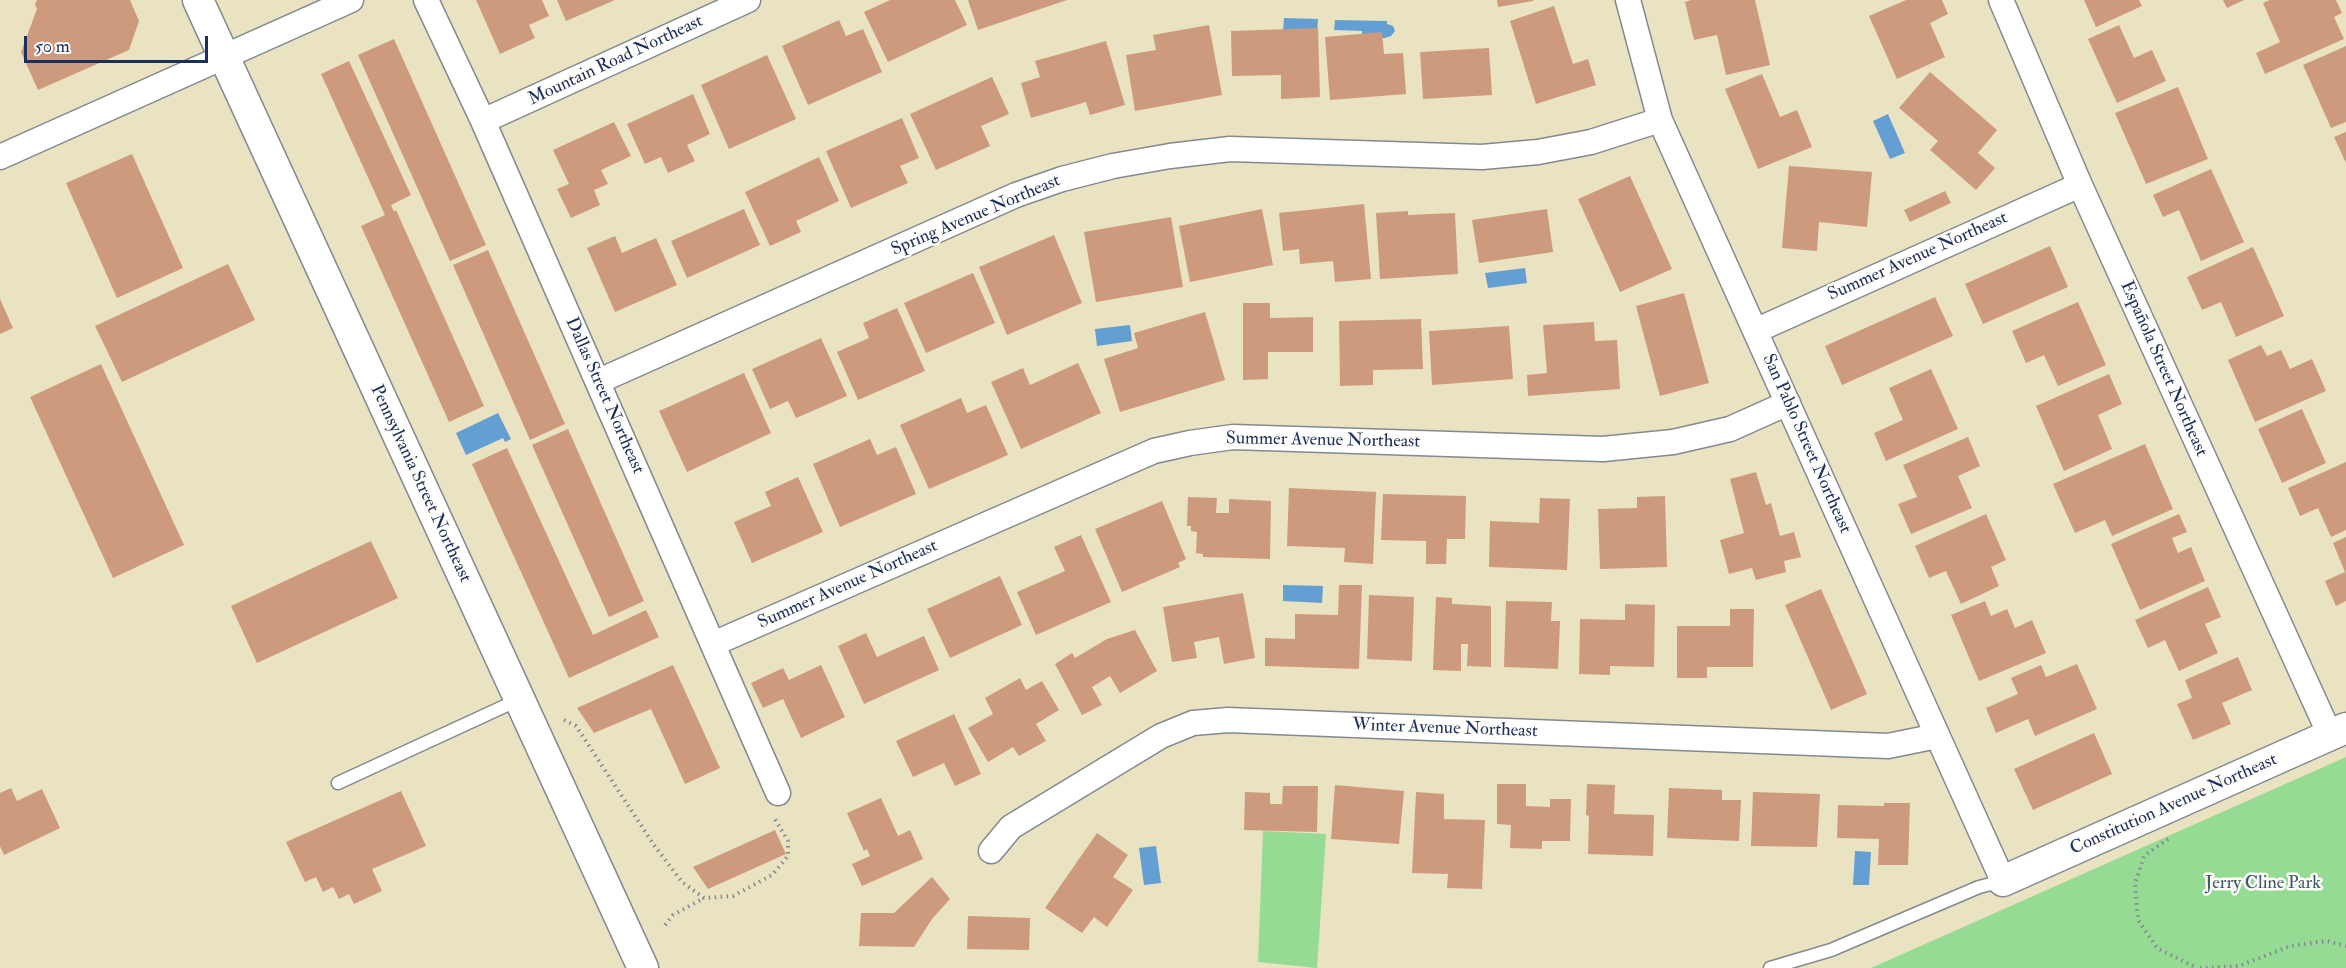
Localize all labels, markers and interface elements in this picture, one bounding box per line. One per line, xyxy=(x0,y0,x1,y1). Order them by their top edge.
street label: Mountain Road Northeast xyxy=(525,11,707,111)
scale bar xyxy=(27,24,212,62)
text: 50 m xyxy=(35,35,70,58)
street label: Spring Avenue Northeast xyxy=(888,171,1064,261)
street label: Summer Avenue Northeast xyxy=(1825,208,2011,306)
street label: Española Street Northeast xyxy=(2115,278,2211,460)
street label: Dallas Street Northeast xyxy=(560,314,648,478)
street label: San Pablo Street Northeast xyxy=(1757,351,1855,537)
street label: Pennsylvania Street Northeast xyxy=(365,382,475,586)
street label: Summer Avenue Northeast xyxy=(1226,429,1420,453)
street label: Summer Avenue Northeast xyxy=(755,536,941,634)
street label: Winter Avenue Northeast xyxy=(1352,715,1538,743)
street label: Constitution Avenue Northeast xyxy=(2067,750,2281,860)
park label: Jerry Cline Park xyxy=(2205,873,2321,895)

